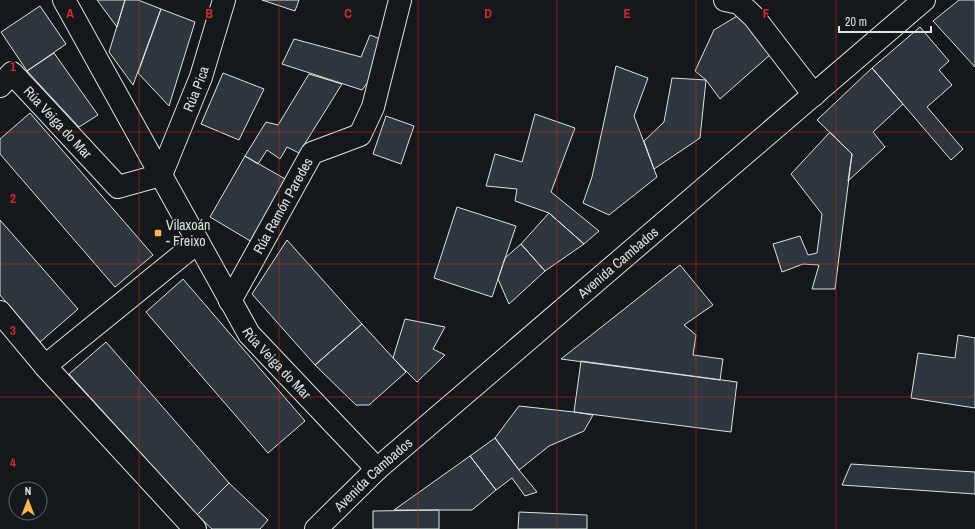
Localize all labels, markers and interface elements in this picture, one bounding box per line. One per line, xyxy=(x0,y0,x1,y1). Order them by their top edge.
text: A xyxy=(66,5,74,22)
text: B xyxy=(205,5,213,22)
text: C xyxy=(344,5,352,22)
text: D xyxy=(484,5,492,22)
text: E xyxy=(623,5,631,22)
text: F xyxy=(763,5,770,22)
scale bar xyxy=(839,8,931,34)
text: 20 m xyxy=(845,14,867,30)
text: 1 xyxy=(10,58,16,75)
street label: Rúa Pica xyxy=(179,63,213,114)
street label: Rúa Veiga do Mar xyxy=(20,82,96,162)
street label: Rúa Ramón Paredes xyxy=(249,154,317,257)
text: 2 xyxy=(10,190,16,207)
place label: Vilaxoán - Freixo xyxy=(166,216,210,250)
street label: Avenida Cambados xyxy=(573,223,662,303)
marker: Vilaxoán - Freixo xyxy=(153,228,163,238)
text: 3 xyxy=(10,322,16,339)
street label: Rúa Veiga do Mar xyxy=(238,324,315,403)
street label: Avenida Cambados xyxy=(329,433,416,516)
text: 4 xyxy=(10,454,16,471)
north arrow xyxy=(8,481,48,521)
text: N xyxy=(25,484,31,498)

